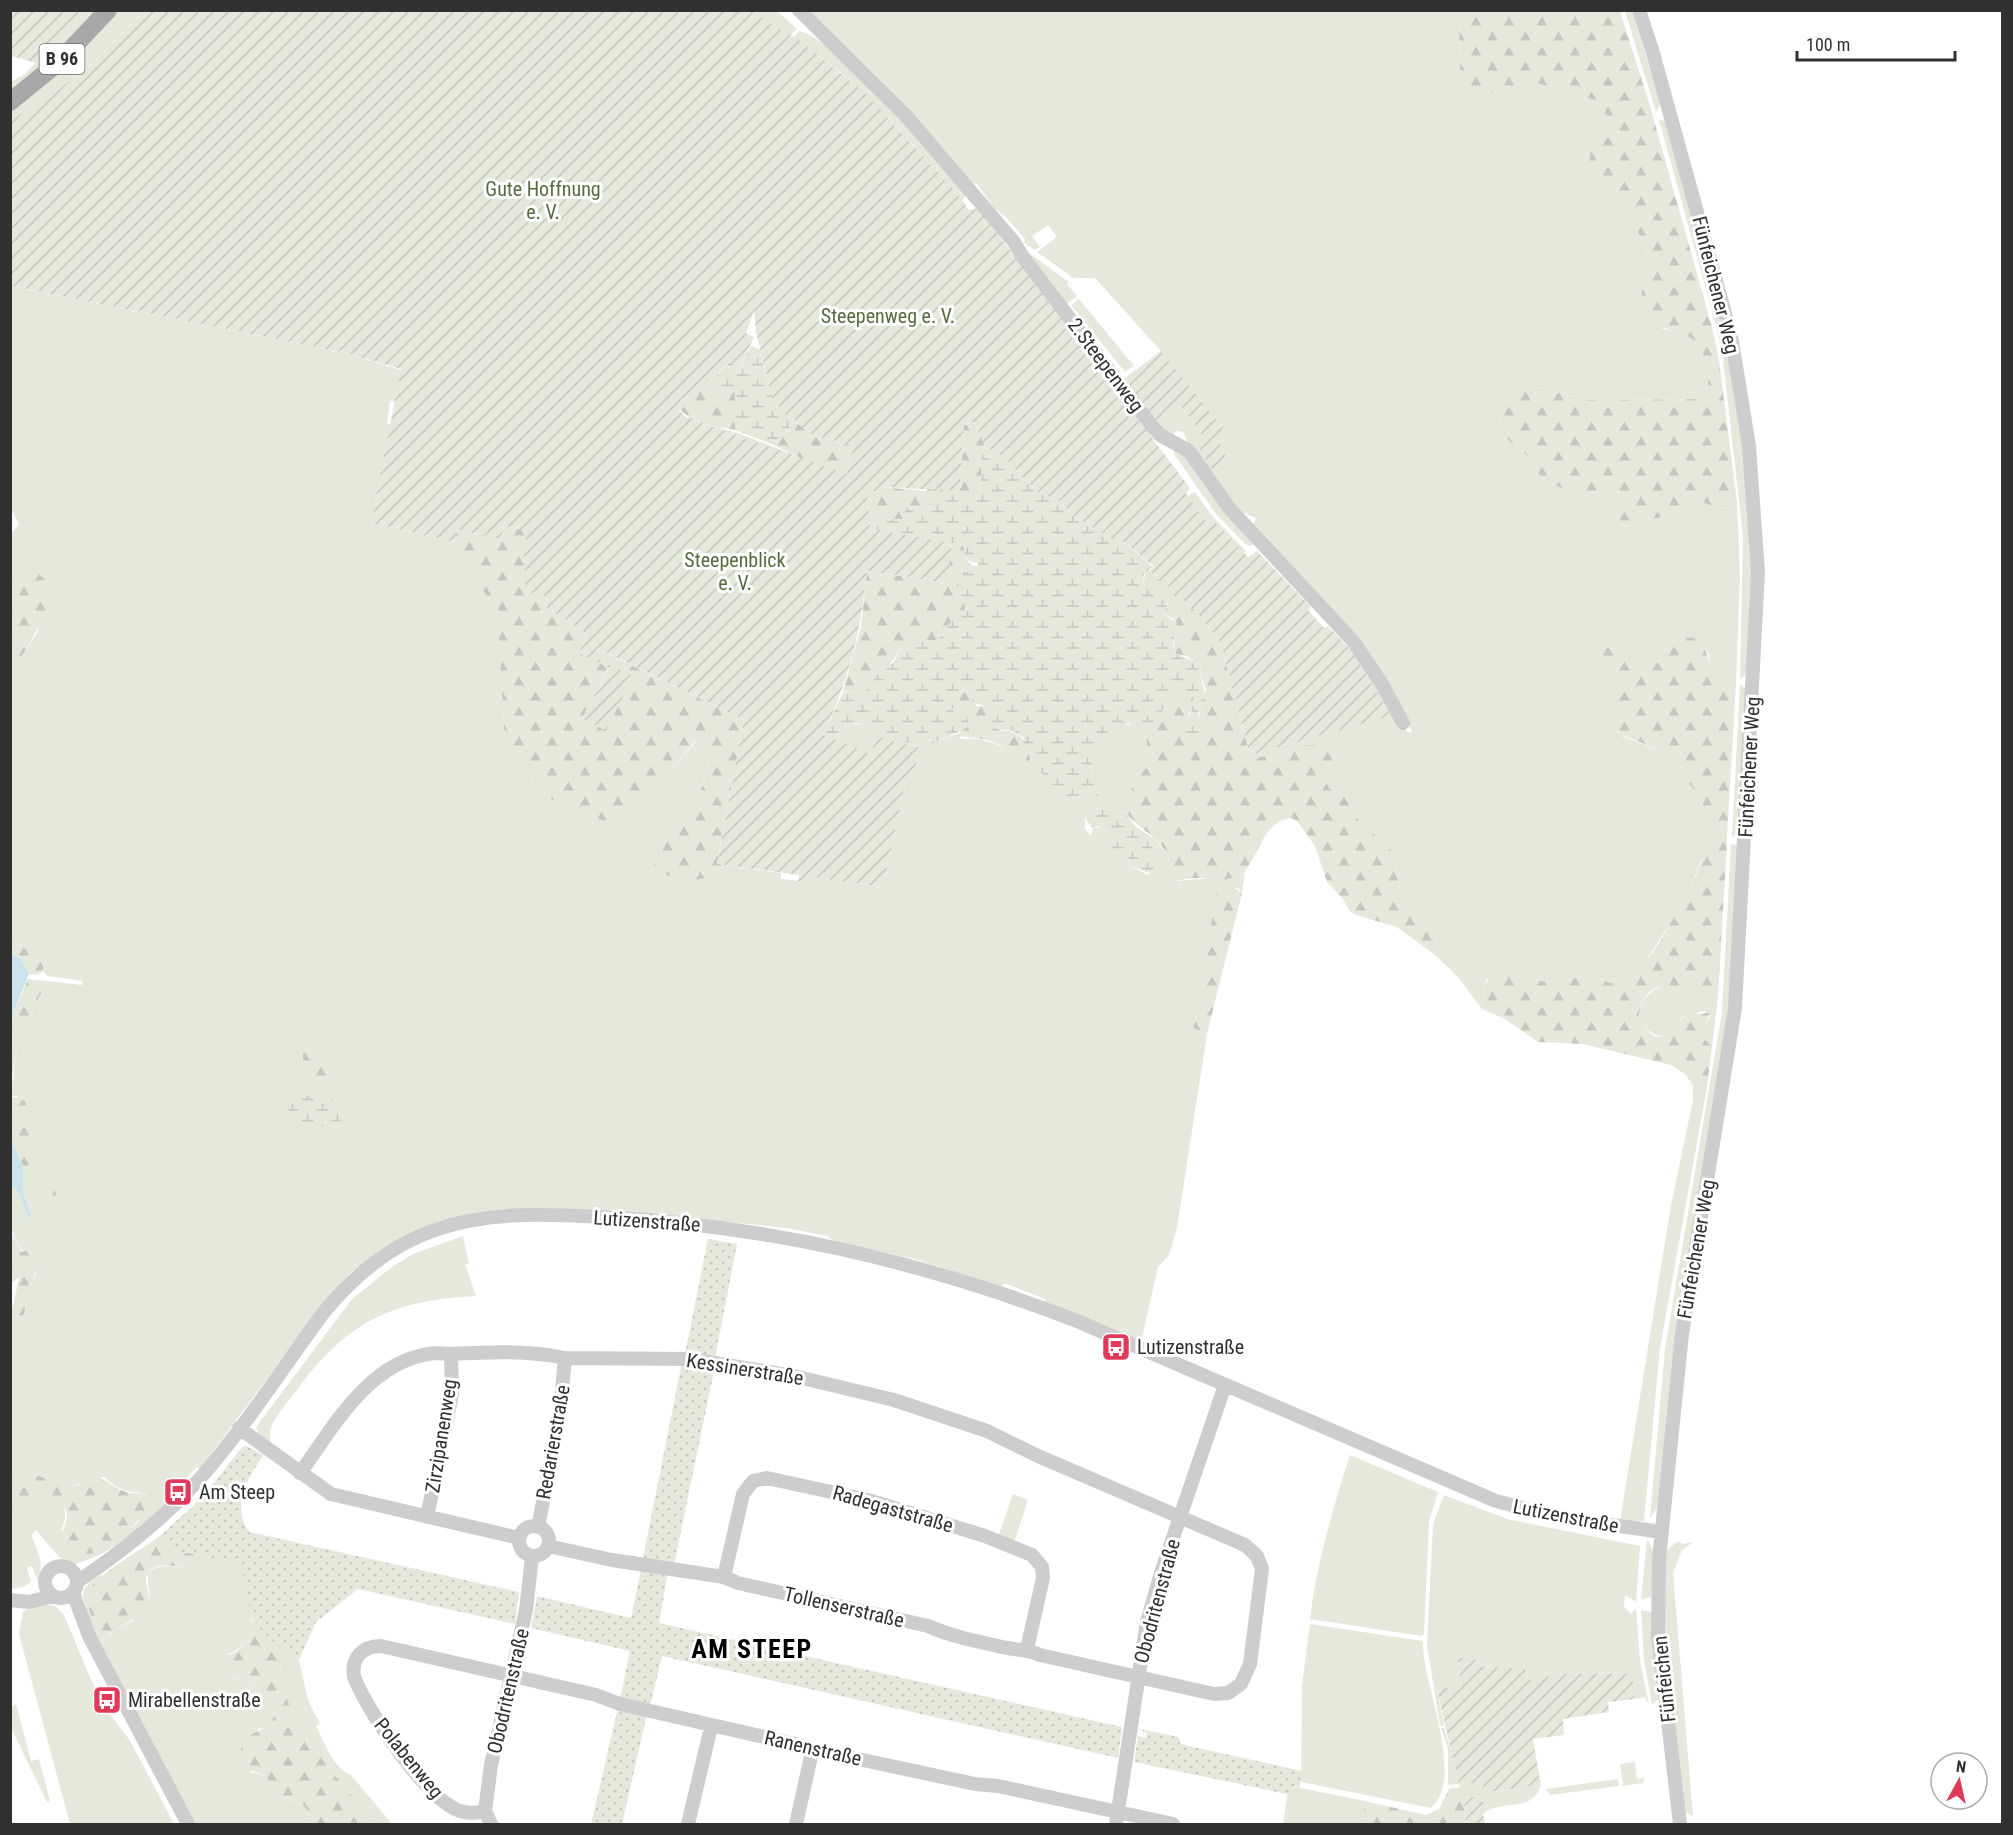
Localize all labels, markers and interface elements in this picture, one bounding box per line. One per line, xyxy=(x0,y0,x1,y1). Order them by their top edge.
scale bar xyxy=(1797,24,1954,62)
text: 100 m xyxy=(1806,34,1850,55)
road number: B 96 xyxy=(40,44,84,74)
park label: Gute Hoffnung e. V. xyxy=(485,177,601,224)
street label: Fünfeichener Weg xyxy=(1687,214,1745,356)
park label: Steepenweg e. V. xyxy=(821,304,955,328)
street label: 2.Steepenweg xyxy=(1063,313,1149,417)
park label: Steepenblick e. V. xyxy=(684,548,786,595)
street label: Fünfeichener Weg xyxy=(1733,696,1765,838)
street label: Fünfeichener Weg xyxy=(1672,1177,1720,1321)
street label: Lutizenstraße xyxy=(593,1205,701,1237)
bus stop icon: Lutizenstraße xyxy=(1100,1331,1132,1363)
place label: Lutizenstraße xyxy=(1137,1335,1244,1359)
street label: Kessinerstraße xyxy=(685,1348,805,1390)
street label: Zirzipanenweg xyxy=(420,1377,462,1495)
street label: Redarierstraße xyxy=(531,1383,575,1501)
bus stop icon: Am Steep xyxy=(162,1476,194,1508)
place label: Am Steep xyxy=(199,1480,275,1504)
street label: Radegaststraße xyxy=(830,1480,956,1538)
street label: Lutizenstraße xyxy=(1511,1494,1621,1538)
street label: Obodritenstraße xyxy=(1129,1536,1185,1666)
street label: Tollenserstraße xyxy=(782,1582,906,1632)
street label: Obodritenstraße xyxy=(482,1626,534,1756)
district label: AM STEEP xyxy=(691,1634,813,1664)
street label: Fünfeichen xyxy=(1648,1635,1680,1723)
bus stop icon: Mirabellenstraße xyxy=(91,1684,123,1716)
place label: Mirabellenstraße xyxy=(128,1688,261,1712)
street label: Polabenweg xyxy=(369,1713,449,1803)
street label: Ranenstraße xyxy=(762,1725,864,1771)
north arrow xyxy=(1929,1751,1989,1811)
text: N xyxy=(1955,1757,1967,1777)

